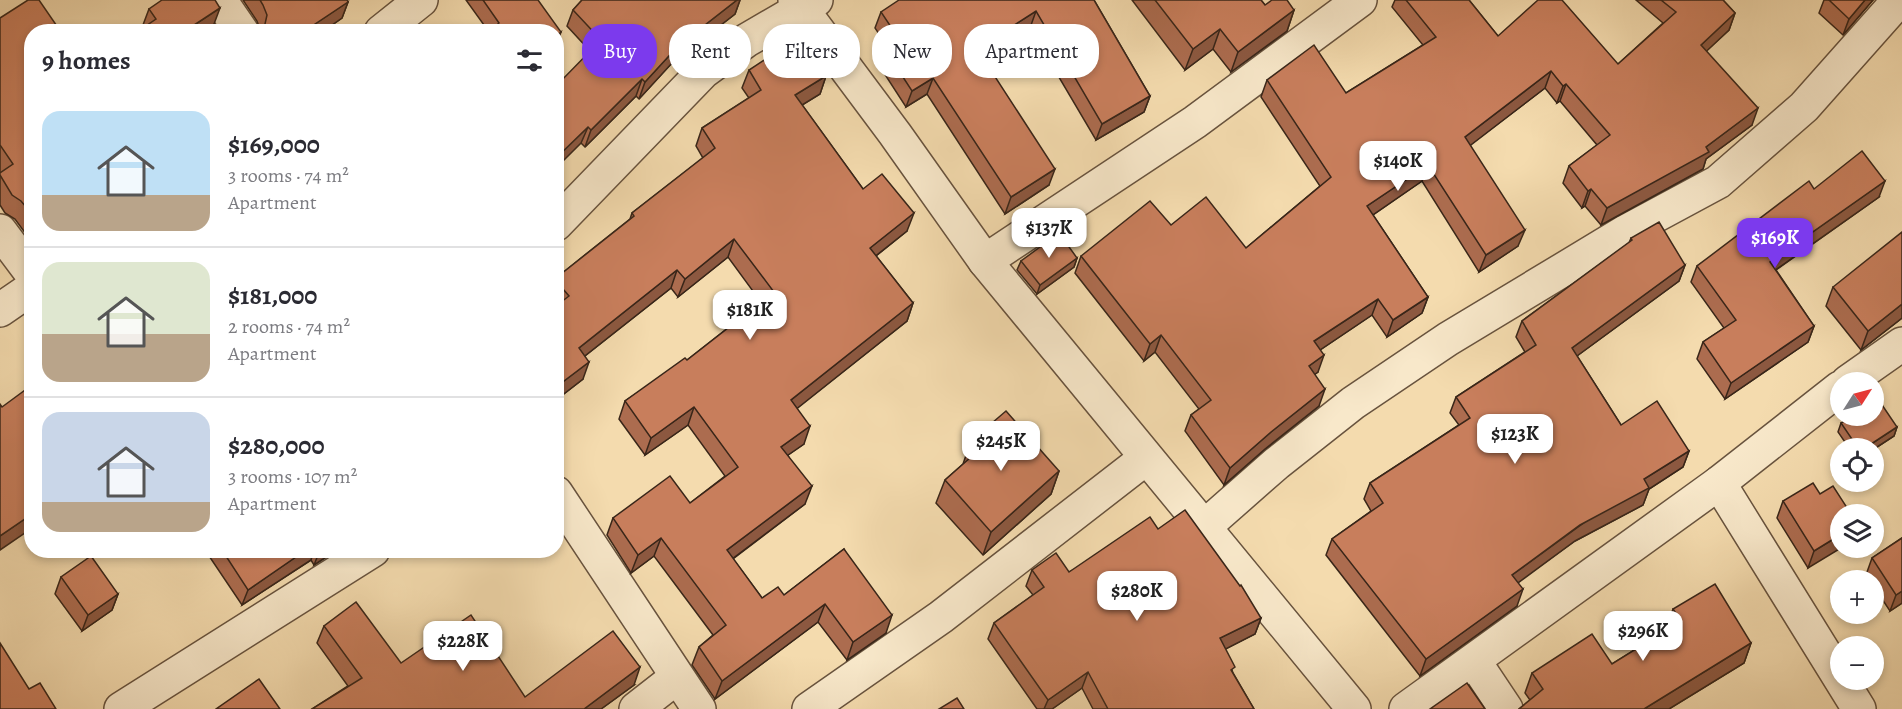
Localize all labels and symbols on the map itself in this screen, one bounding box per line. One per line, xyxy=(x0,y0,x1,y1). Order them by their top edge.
pin: $140K xyxy=(1356,141,1440,192)
pin: $137K xyxy=(1007,208,1091,259)
pin: $169K xyxy=(1733,218,1817,269)
pin: $181K xyxy=(708,290,792,341)
north arrow xyxy=(1830,372,1884,426)
pin: $123K xyxy=(1473,414,1557,465)
pin: $245K xyxy=(959,421,1043,472)
pin: $280K xyxy=(1095,571,1179,622)
pin: $296K xyxy=(1601,611,1685,662)
pin: $228K xyxy=(421,621,505,672)

